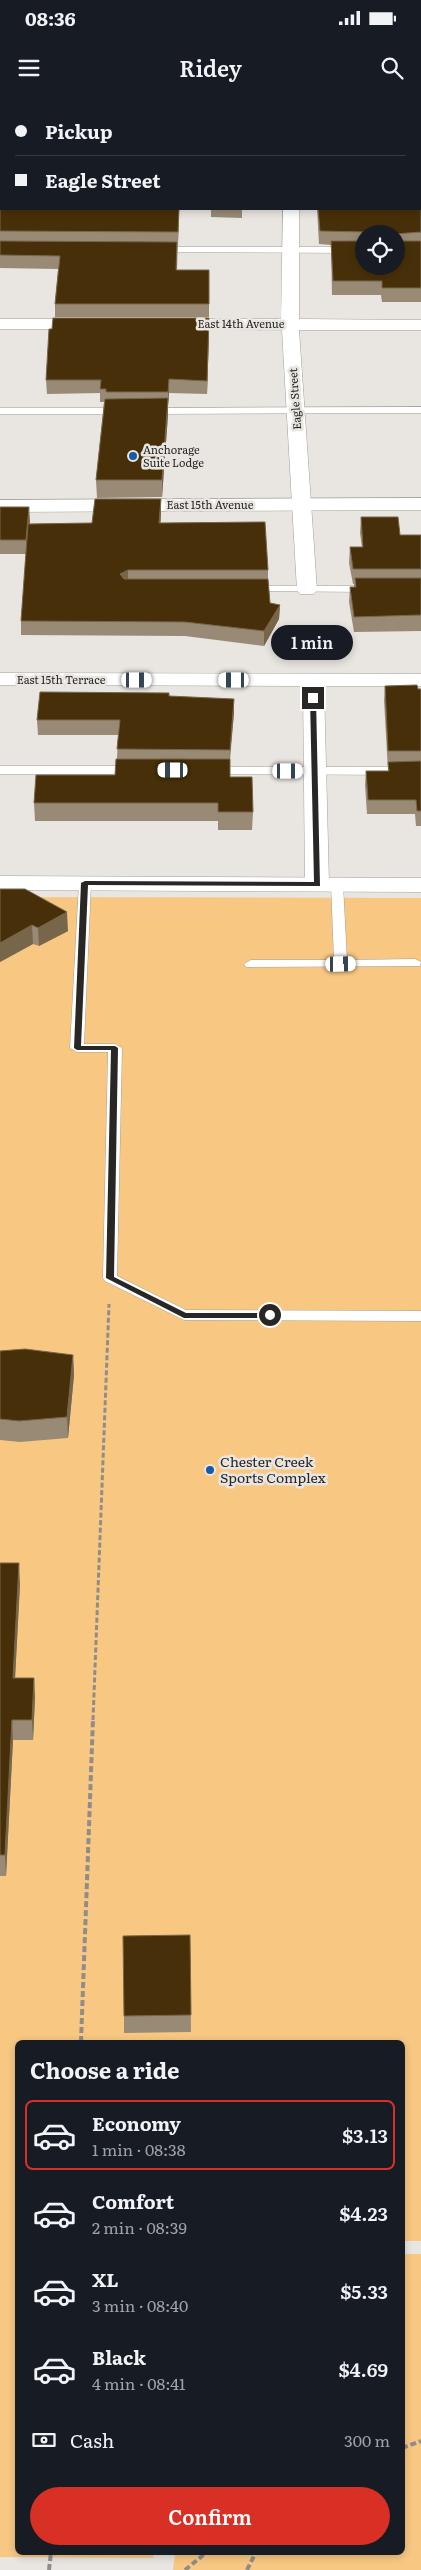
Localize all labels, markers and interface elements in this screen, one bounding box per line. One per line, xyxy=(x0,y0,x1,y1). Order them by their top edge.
text: 08:36 xyxy=(25,4,76,32)
text: Ridey xyxy=(179,51,242,84)
icon: menu xyxy=(15,54,43,82)
icon: search xyxy=(378,54,406,82)
text: Pickup xyxy=(45,117,113,145)
text: Eagle Street xyxy=(45,166,161,194)
map controls xyxy=(355,225,405,275)
button: locate xyxy=(355,225,405,275)
street label: East 14th Avenue xyxy=(198,315,285,331)
street label: Eagle Street xyxy=(284,367,304,431)
place label: Anchorage Suite Lodge xyxy=(143,441,204,470)
marker: Anchorage Suite Lodge xyxy=(127,450,139,462)
street label: East 15th Avenue xyxy=(167,496,254,512)
callout: 1 min xyxy=(272,626,354,660)
text: 1 min xyxy=(291,630,333,654)
street label: East 15th Terrace xyxy=(17,671,106,687)
car xyxy=(122,673,152,688)
car xyxy=(219,673,249,688)
route end xyxy=(302,687,324,709)
car xyxy=(158,763,188,778)
car xyxy=(273,764,303,779)
car xyxy=(325,956,356,972)
route start xyxy=(259,1304,281,1326)
place label: Chester Creek Sports Complex xyxy=(220,1451,326,1487)
marker: Chester Creek Sports Complex xyxy=(204,1464,216,1476)
text: Choose a ride xyxy=(30,2053,179,2086)
text: Economy xyxy=(92,2109,181,2137)
icon: car xyxy=(32,2113,77,2158)
text: $3.13 xyxy=(342,2121,388,2149)
text: 1 min · 08:38 xyxy=(92,2137,186,2161)
text: Comfort xyxy=(92,2187,174,2215)
icon: car xyxy=(32,2191,77,2236)
text: $4.23 xyxy=(339,2199,388,2227)
text: 2 min · 08:39 xyxy=(92,2215,187,2239)
text: XL xyxy=(92,2265,119,2293)
icon: car xyxy=(32,2269,77,2314)
text: $5.33 xyxy=(340,2277,388,2305)
text: 3 min · 08:40 xyxy=(92,2293,188,2317)
text: Black xyxy=(92,2343,146,2371)
icon: car xyxy=(32,2347,77,2392)
text: $4.69 xyxy=(338,2355,388,2383)
text: 4 min · 08:41 xyxy=(92,2371,186,2395)
icon: cash xyxy=(30,2426,58,2454)
text: Cash xyxy=(70,2426,114,2454)
text: 300 m xyxy=(344,2428,390,2452)
button: Confirm xyxy=(30,2487,390,2545)

